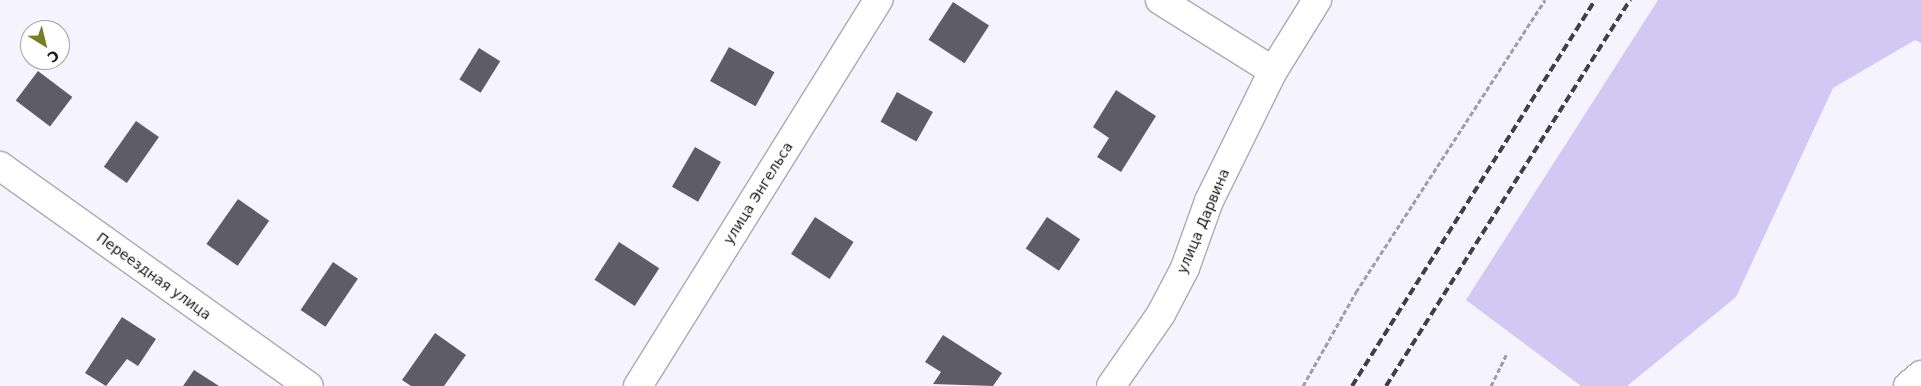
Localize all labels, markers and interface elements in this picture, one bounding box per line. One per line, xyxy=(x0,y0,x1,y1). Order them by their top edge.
north arrow xyxy=(20,20,70,70)
text: С xyxy=(44,47,62,66)
street label: улица Энгельса xyxy=(720,139,796,247)
street label: улица Дарвина xyxy=(1173,166,1233,276)
street label: Переездная улица xyxy=(93,229,215,323)

